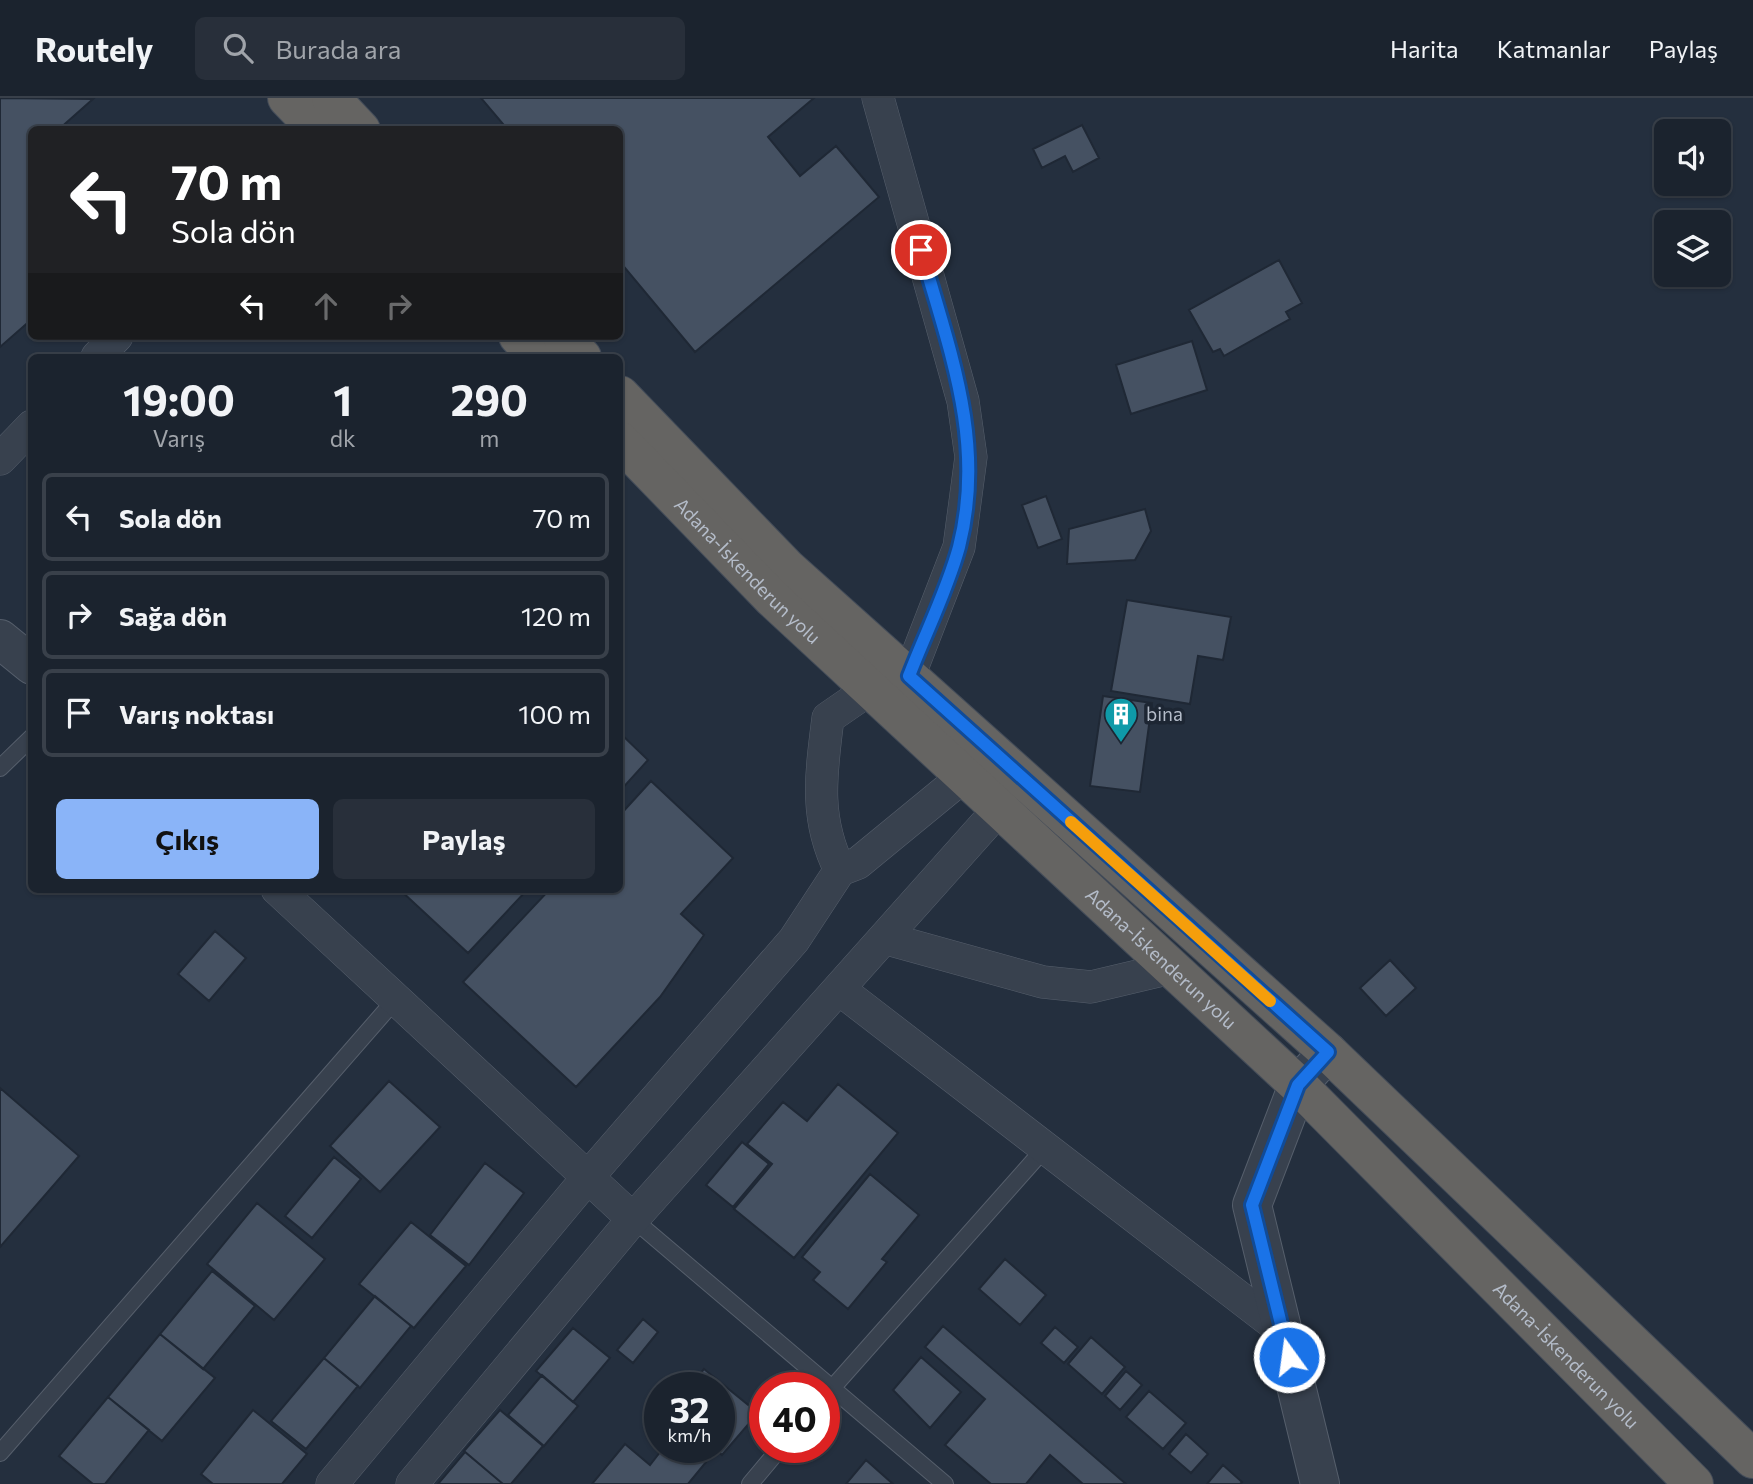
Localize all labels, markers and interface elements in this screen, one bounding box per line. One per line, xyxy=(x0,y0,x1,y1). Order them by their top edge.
search box xyxy=(195,17,685,80)
text: Routely xyxy=(35,28,153,69)
icon: search xyxy=(219,29,257,67)
text: Burada ara xyxy=(275,33,401,64)
text: Harita xyxy=(1390,34,1459,63)
text: Katmanlar xyxy=(1497,34,1611,63)
text: Paylaş xyxy=(1649,34,1718,63)
map controls xyxy=(1654,119,1731,287)
button: sound xyxy=(1654,119,1731,196)
text: 70 m xyxy=(171,150,282,210)
icon: left xyxy=(56,154,147,245)
text: Sola dön xyxy=(171,210,296,250)
button: layers xyxy=(1654,210,1731,287)
pin xyxy=(891,220,951,280)
icon: arrive xyxy=(902,231,940,269)
icon: left xyxy=(234,287,272,325)
icon: ahead xyxy=(307,287,345,325)
icon: right xyxy=(380,287,418,325)
text: 19:00 xyxy=(123,373,235,425)
text: 1 xyxy=(333,373,352,425)
text: 290 xyxy=(451,373,528,425)
text: Varış xyxy=(153,424,205,452)
text: dk xyxy=(330,424,356,452)
text: m xyxy=(479,424,499,452)
street label: Adana-İskenderun yolu xyxy=(670,493,826,648)
icon: left xyxy=(60,498,98,536)
text: Sola dön xyxy=(119,502,222,533)
text: 70 m xyxy=(533,502,591,533)
icon: right xyxy=(60,596,98,634)
text: Sağa dön xyxy=(119,600,227,631)
text: 120 m xyxy=(521,600,591,631)
icon: arrive xyxy=(60,694,98,732)
building icon: bina xyxy=(1102,695,1140,744)
text: Varış noktası xyxy=(119,698,274,729)
text: 100 m xyxy=(518,698,591,729)
place label: bina xyxy=(1146,702,1183,725)
button: Çıkış xyxy=(56,799,319,879)
button: Paylaş xyxy=(333,799,595,879)
street label: Adana-İskenderun yolu xyxy=(1081,883,1242,1033)
street label: Adana-İskenderun yolu xyxy=(1489,1277,1644,1433)
position arrow xyxy=(1252,1320,1326,1394)
speed limit sign: 40 xyxy=(749,1372,840,1463)
text: 32 xyxy=(669,1387,710,1430)
text: km/h xyxy=(668,1424,711,1446)

